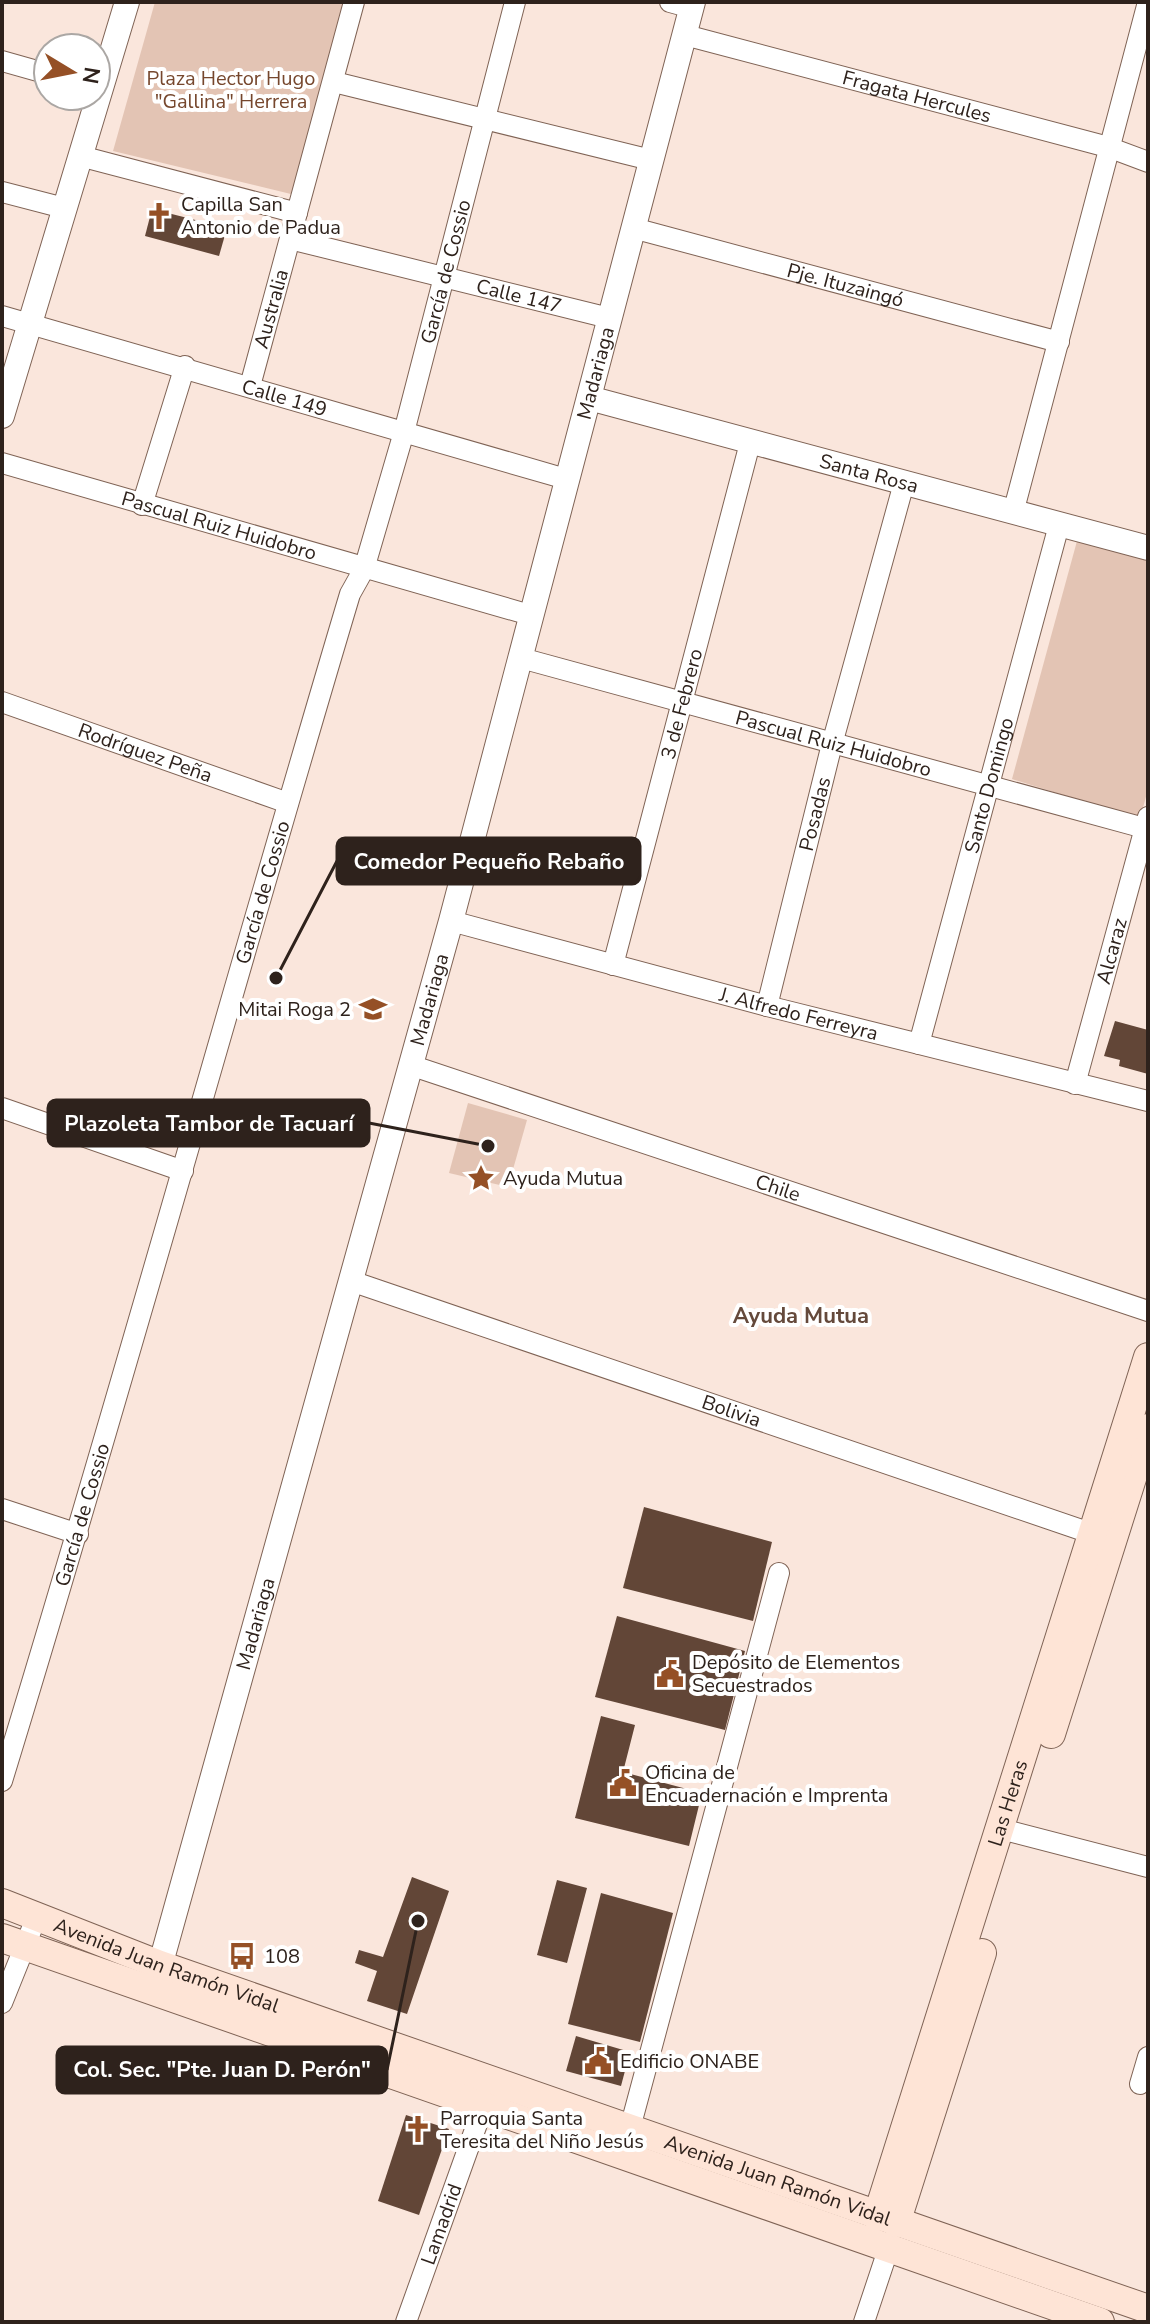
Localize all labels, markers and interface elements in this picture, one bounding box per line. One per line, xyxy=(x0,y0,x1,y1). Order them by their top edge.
north arrow xyxy=(32,32,112,112)
street label: Fragata Hercules xyxy=(840,64,994,129)
text: N xyxy=(75,65,107,86)
park label: Plaza Hector Hugo "Gallina" Herrera xyxy=(147,65,315,115)
place label: Capilla San Antonio de Padua xyxy=(181,191,341,241)
street label: García de Cossio xyxy=(414,196,477,347)
church icon: Capilla San Antonio de Padua xyxy=(144,201,174,231)
street label: Pje. Ituzaingó xyxy=(784,256,907,313)
street label: Australia xyxy=(247,266,295,352)
street label: Calle 147 xyxy=(473,272,565,319)
street label: Madariaga xyxy=(570,324,620,422)
street label: Calle 149 xyxy=(239,373,330,423)
street label: Santa Rosa xyxy=(817,447,922,499)
street label: Pascual Ruiz Huidobro xyxy=(118,485,320,566)
street label: 3 de Febrero xyxy=(654,646,709,762)
street label: Pascual Ruiz Huidobro xyxy=(733,704,935,783)
street label: Santo Domingo xyxy=(958,714,1020,856)
street label: Rodríguez Peña xyxy=(75,716,216,789)
street label: Posadas xyxy=(792,774,837,854)
street label: García de Cossio xyxy=(229,817,296,967)
callout: Comedor Pequeño Rebaño xyxy=(337,838,640,884)
text: Comedor Pequeño Rebaño xyxy=(353,847,625,877)
street label: Alcaraz xyxy=(1090,915,1133,987)
street label: Madariaga xyxy=(403,950,455,1049)
street label: J. Alfredo Ferreyra xyxy=(716,980,881,1047)
school or university icon: Mitai Roga 2 xyxy=(358,994,388,1024)
place label: Mitai Roga 2 xyxy=(238,996,351,1023)
callout: Plazoleta Tambor de Tacuarí xyxy=(48,1100,369,1146)
text: Plazoleta Tambor de Tacuarí xyxy=(64,1109,355,1139)
place icon: Ayuda Mutua xyxy=(466,1163,496,1193)
place label: Ayuda Mutua xyxy=(503,1165,623,1192)
street label: Chile xyxy=(752,1168,804,1208)
district label: Ayuda Mutua xyxy=(733,1301,869,1331)
street label: Bolivia xyxy=(698,1388,765,1433)
street label: García de Cossio xyxy=(48,1440,116,1590)
street label: Madariaga xyxy=(230,1574,281,1673)
place label: Depósito de Elementos Secuestrados xyxy=(692,1649,900,1699)
public building icon: Depósito de Elementos Secuestrados xyxy=(655,1659,685,1689)
street label: Las Heras xyxy=(981,1756,1034,1850)
place label: Oficina de Encuadernación e Imprenta xyxy=(645,1759,888,1809)
public building icon: Oficina de Encuadernación e Imprenta xyxy=(608,1768,638,1798)
street label: Avenida Juan Ramón Vidal xyxy=(50,1911,283,2019)
bus stop icon: 108 xyxy=(227,1941,257,1971)
place label: 108 xyxy=(264,1943,300,1970)
public building icon: Edificio ONABE xyxy=(583,2046,613,2076)
callout: Col. Sec. "Pte. Juan D. Perón" xyxy=(57,2047,387,2093)
place label: Edificio ONABE xyxy=(620,2048,759,2075)
text: Col. Sec. "Pte. Juan D. Perón" xyxy=(73,2055,371,2085)
place label: Parroquia Santa Teresita del Niño Jesús xyxy=(440,2105,644,2155)
church icon: Parroquia Santa Teresita del Niño Jesús xyxy=(403,2114,433,2144)
street label: Avenida Juan Ramón Vidal xyxy=(661,2128,895,2232)
street label: Lamadrid xyxy=(414,2180,468,2268)

